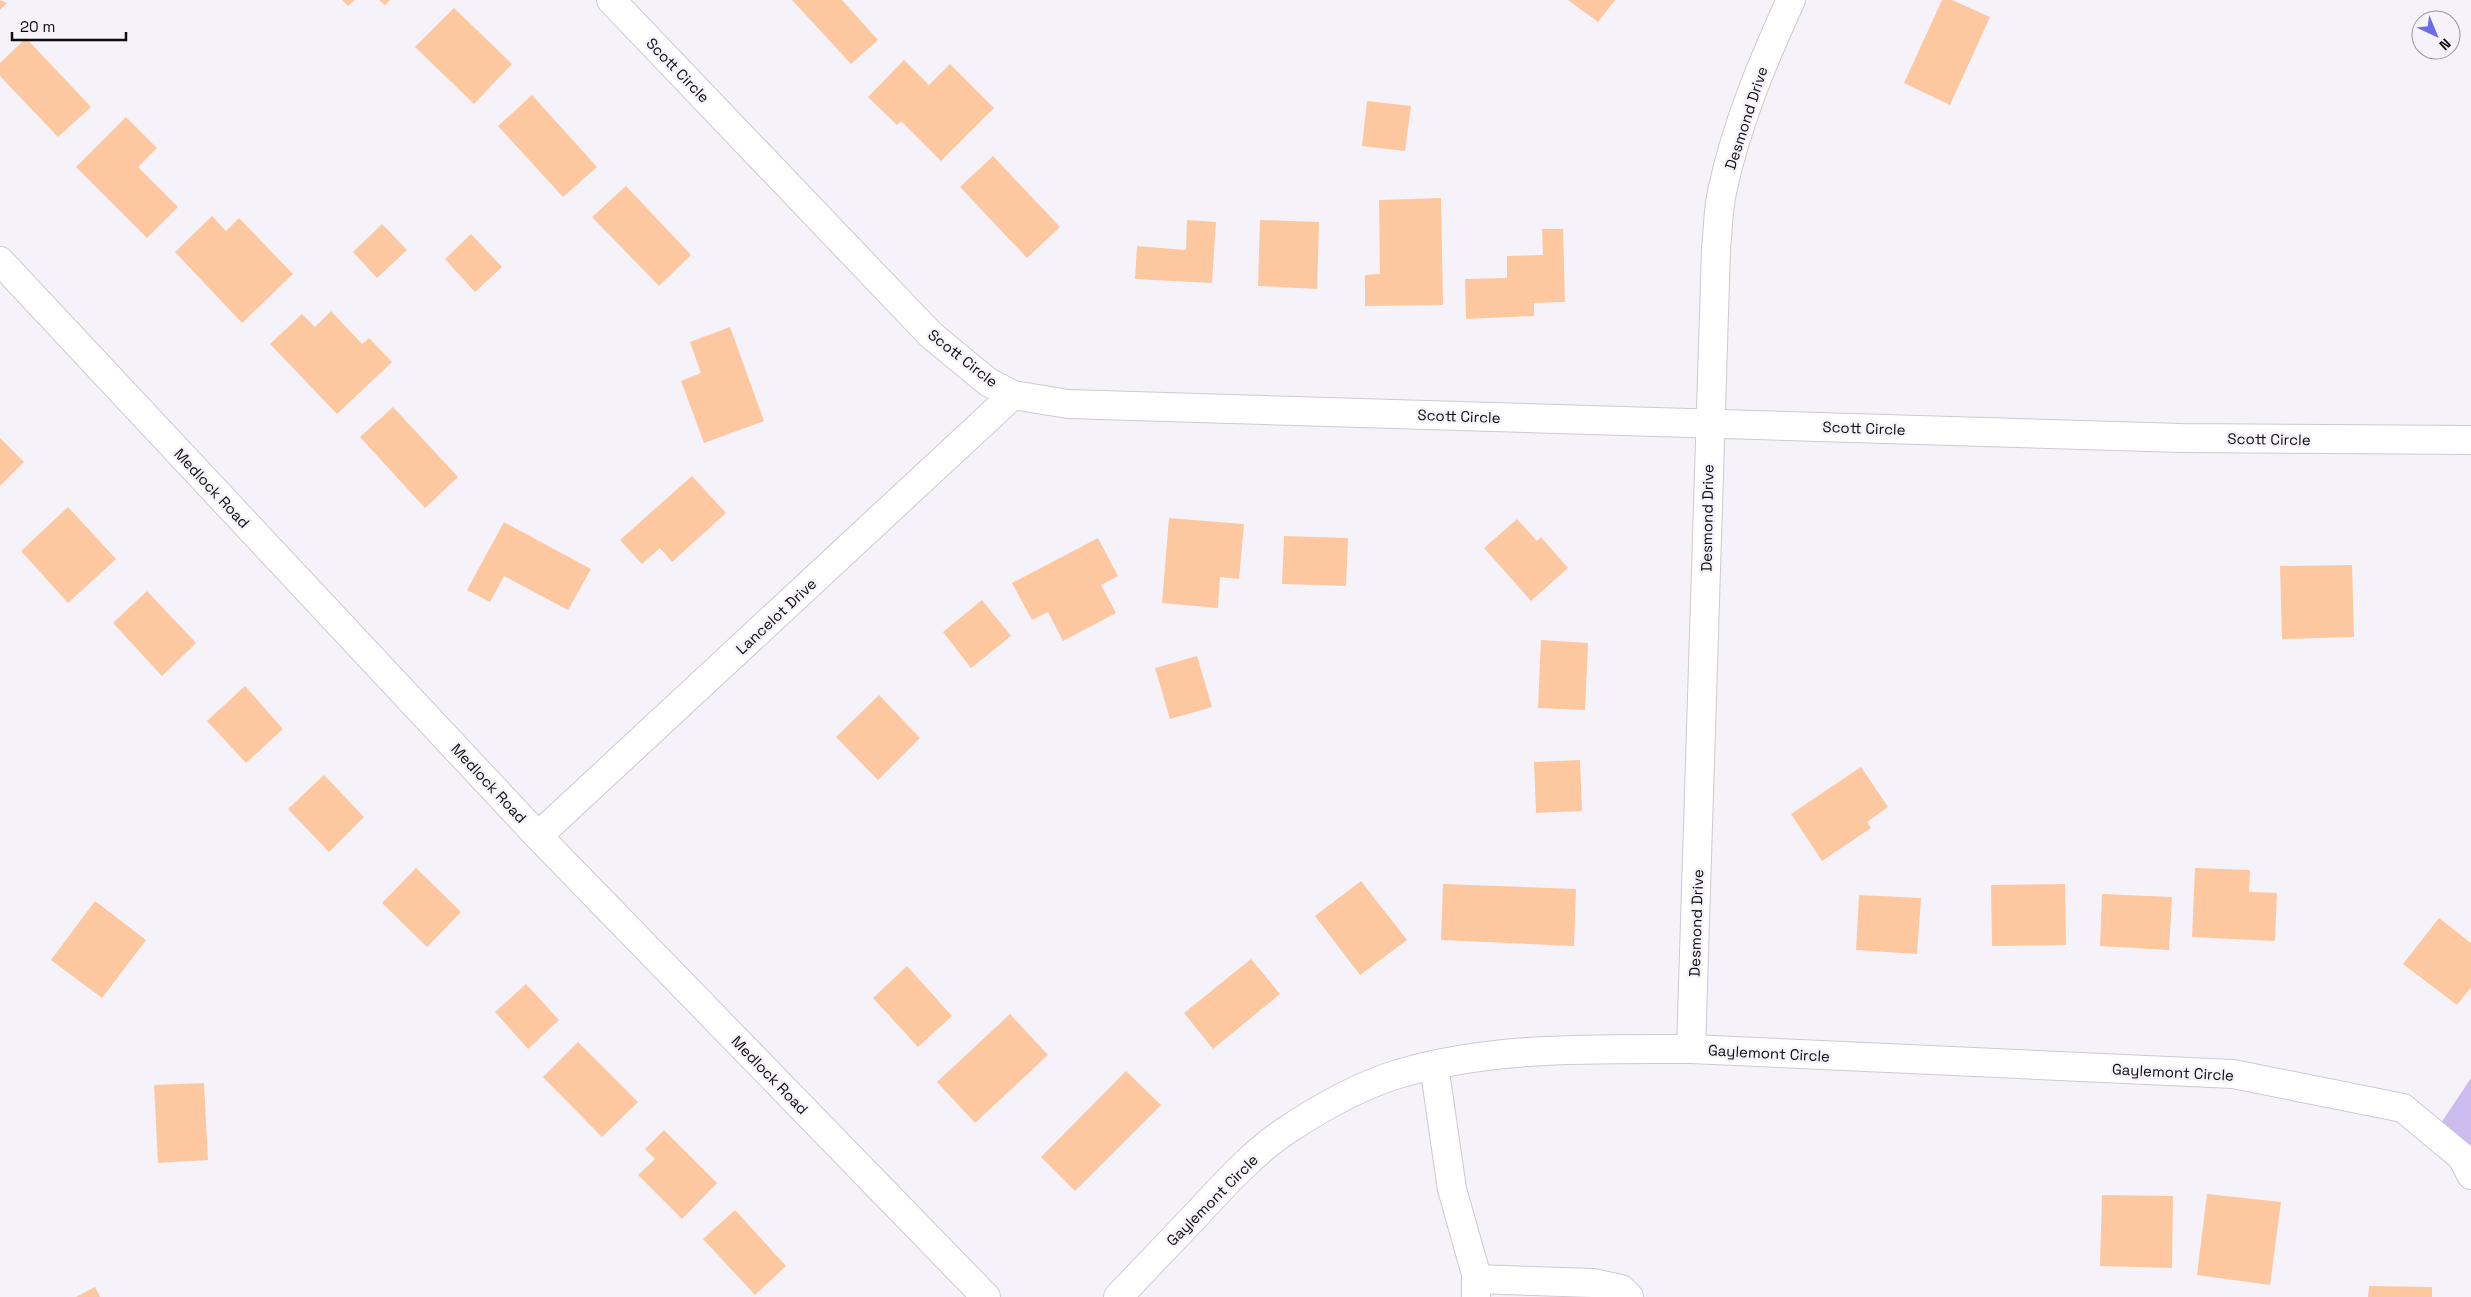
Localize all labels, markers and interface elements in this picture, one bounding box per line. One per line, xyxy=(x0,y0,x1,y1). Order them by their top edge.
scale bar xyxy=(12,10,126,42)
north arrow xyxy=(2411,10,2461,60)
text: 20 m xyxy=(20,17,55,36)
street label: Scott Circle xyxy=(642,33,714,107)
text: N xyxy=(2435,35,2455,54)
street label: Desmond Drive xyxy=(1720,64,1772,172)
street label: Scott Circle xyxy=(924,325,1002,391)
street label: Scott Circle xyxy=(1417,405,1501,427)
street label: Scott Circle xyxy=(1822,417,1906,439)
street label: Scott Circle xyxy=(2227,429,2311,449)
street label: Medlock Road xyxy=(170,444,254,532)
street label: Desmond Drive xyxy=(1697,464,1717,572)
street label: Lancelot Drive xyxy=(732,574,820,658)
street label: Medlock Road xyxy=(447,739,531,827)
street label: Desmond Drive xyxy=(1685,869,1707,977)
street label: Medlock Road xyxy=(728,1032,812,1118)
street label: Gaylemont Circle xyxy=(1707,1040,1831,1066)
street label: Gaylemont Circle xyxy=(2111,1059,2235,1085)
street label: Gaylemont Circle xyxy=(1162,1150,1262,1250)

